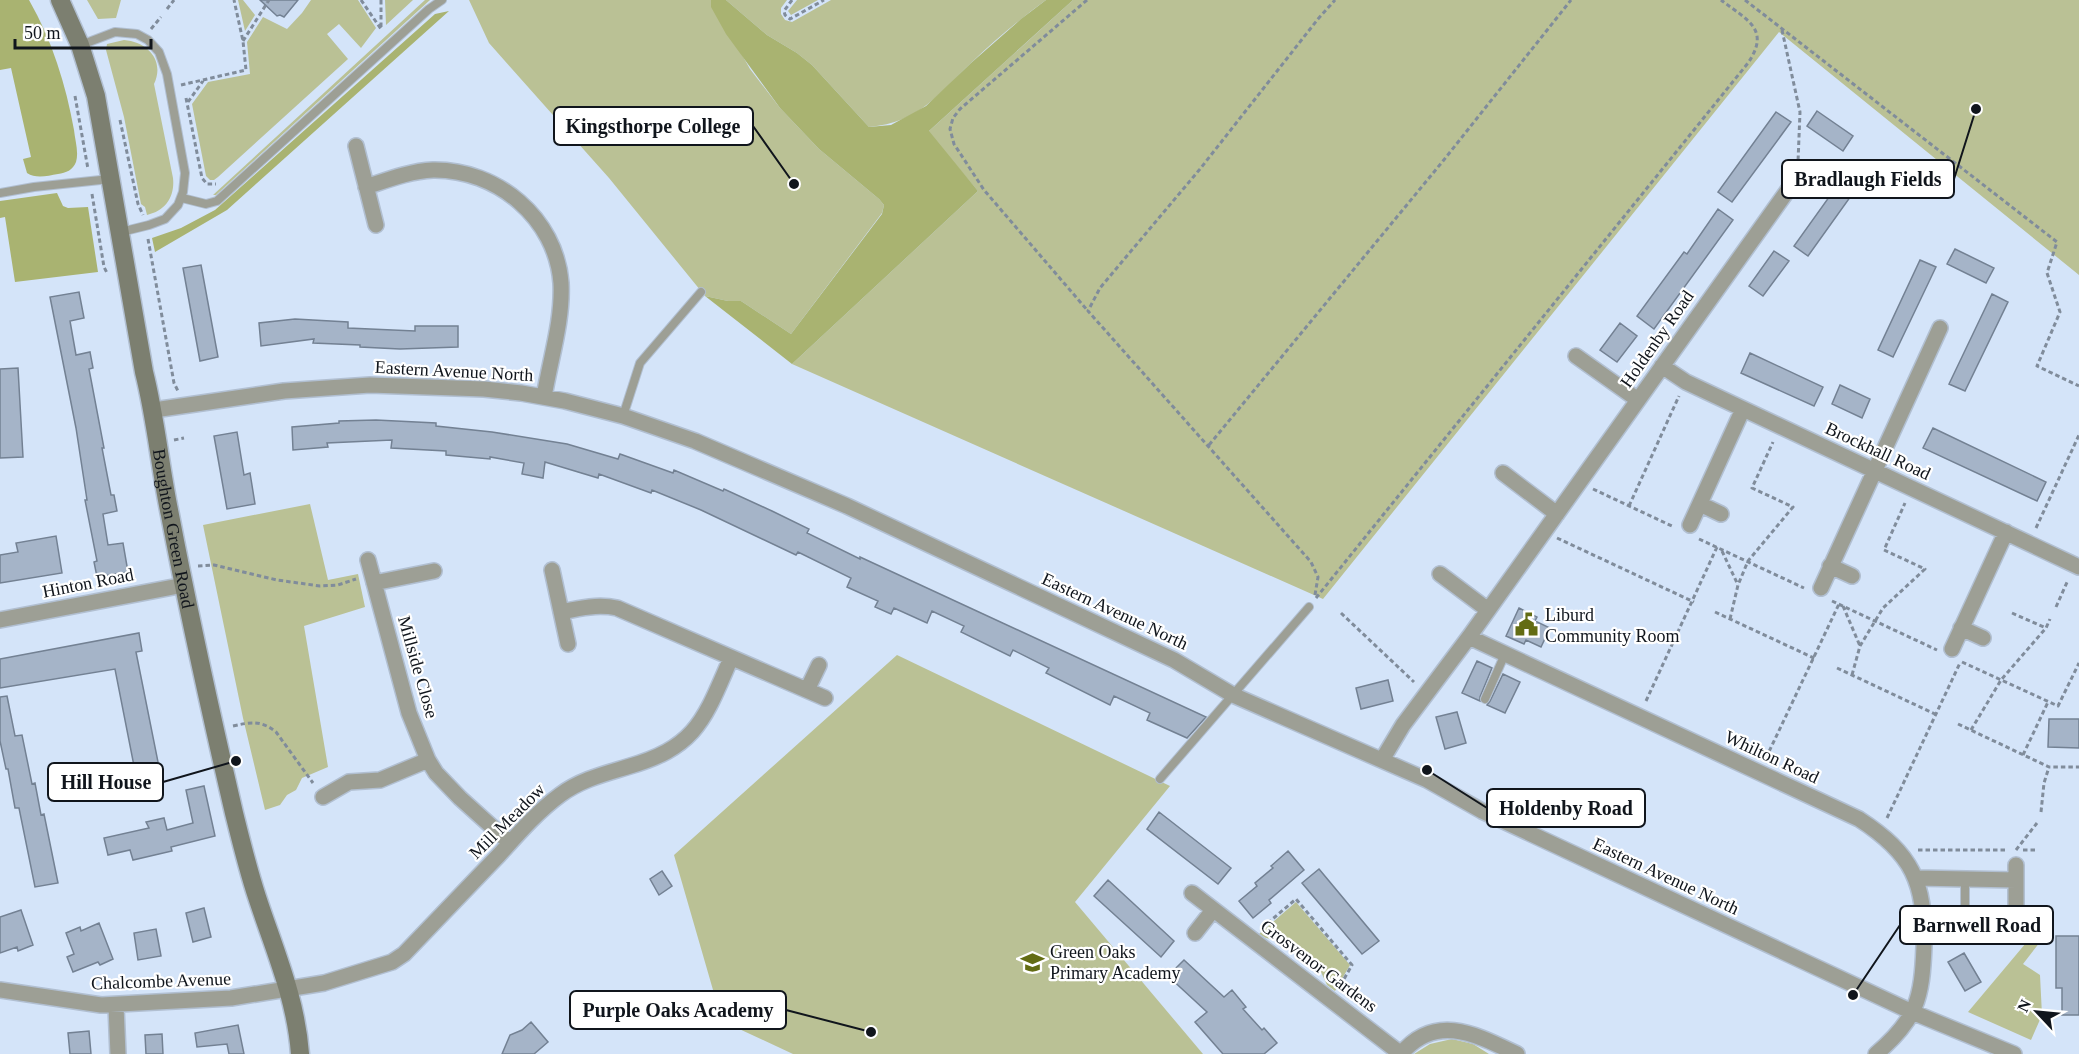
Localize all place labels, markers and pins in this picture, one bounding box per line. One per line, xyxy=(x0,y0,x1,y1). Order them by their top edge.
callout: Kingsthorpe College xyxy=(554,107,753,145)
callout: Bradlaugh Fields xyxy=(1782,160,1954,198)
place label: Liburd Community Room xyxy=(1545,605,1680,646)
public building icon: Liburd Community Room xyxy=(1514,612,1540,638)
callout: Hill House xyxy=(48,763,163,801)
callout: Holdenby Road xyxy=(1487,789,1645,827)
callout: Barnwell Road xyxy=(1900,906,2053,944)
place label: Green Oaks Primary Academy xyxy=(1050,942,1180,983)
school or university icon: Green Oaks Primary Academy xyxy=(1019,949,1045,975)
callout: Purple Oaks Academy xyxy=(570,991,786,1029)

